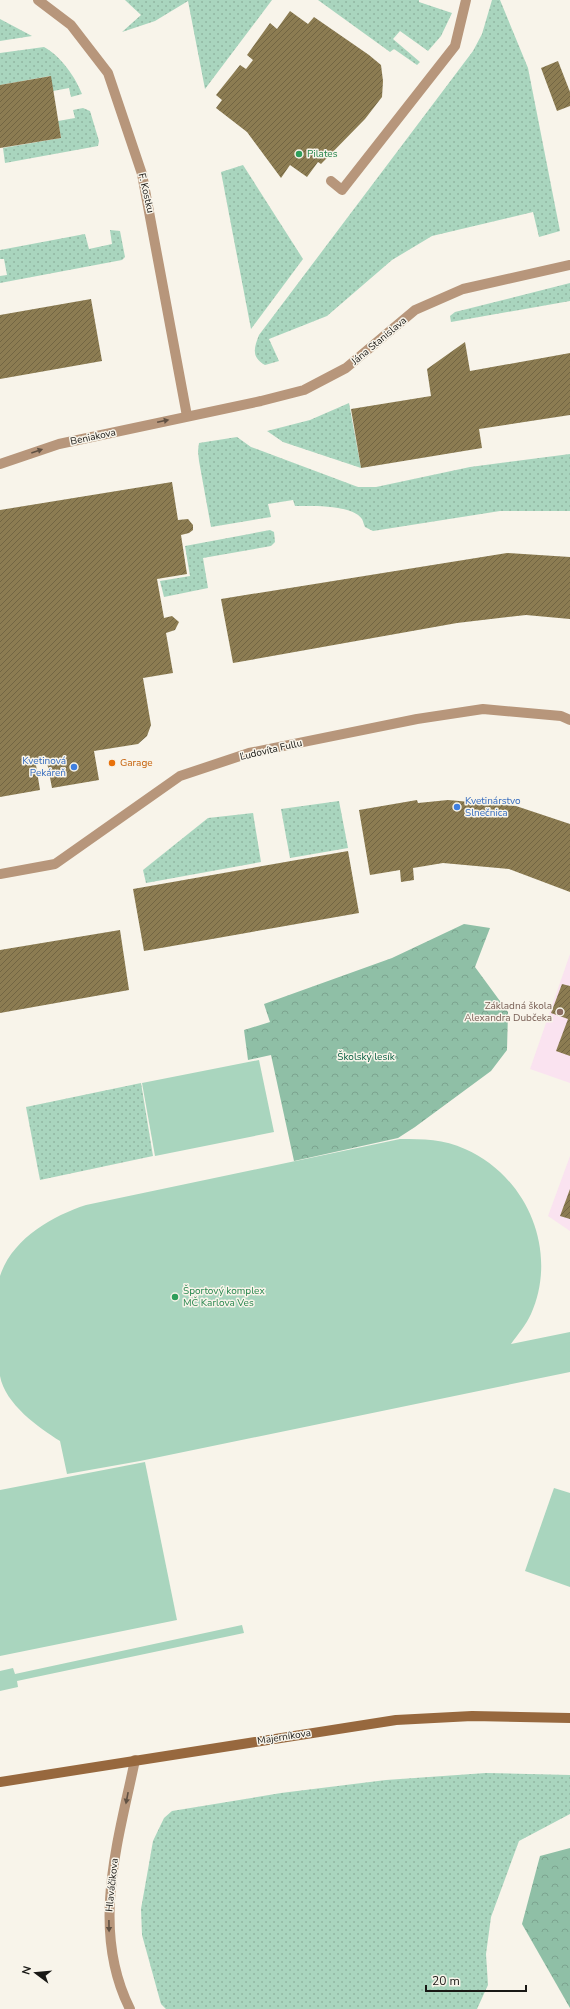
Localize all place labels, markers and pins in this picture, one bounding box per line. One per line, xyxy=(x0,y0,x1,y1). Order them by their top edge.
place label: Pilates xyxy=(307,147,338,161)
marker: Pilates xyxy=(294,149,304,159)
place label: Kvetinová Pekáreň xyxy=(22,754,66,780)
place label: Garage xyxy=(120,756,153,770)
marker: Garage xyxy=(107,758,117,768)
marker: Kvetinová Pekáreň xyxy=(69,762,79,772)
place label: Kvetinárstvo Slnečnica xyxy=(465,794,521,820)
marker: Kvetinárstvo Slnečnica xyxy=(452,802,462,812)
place label: Základná škola Alexandra Dubčeka xyxy=(464,999,552,1025)
marker: Základná škola Alexandra Dubčeka xyxy=(555,1007,565,1017)
place label: Športový komplex MČ Karlova Ves xyxy=(183,1284,265,1310)
marker: Športový komplex MČ Karlova Ves xyxy=(170,1292,180,1302)

